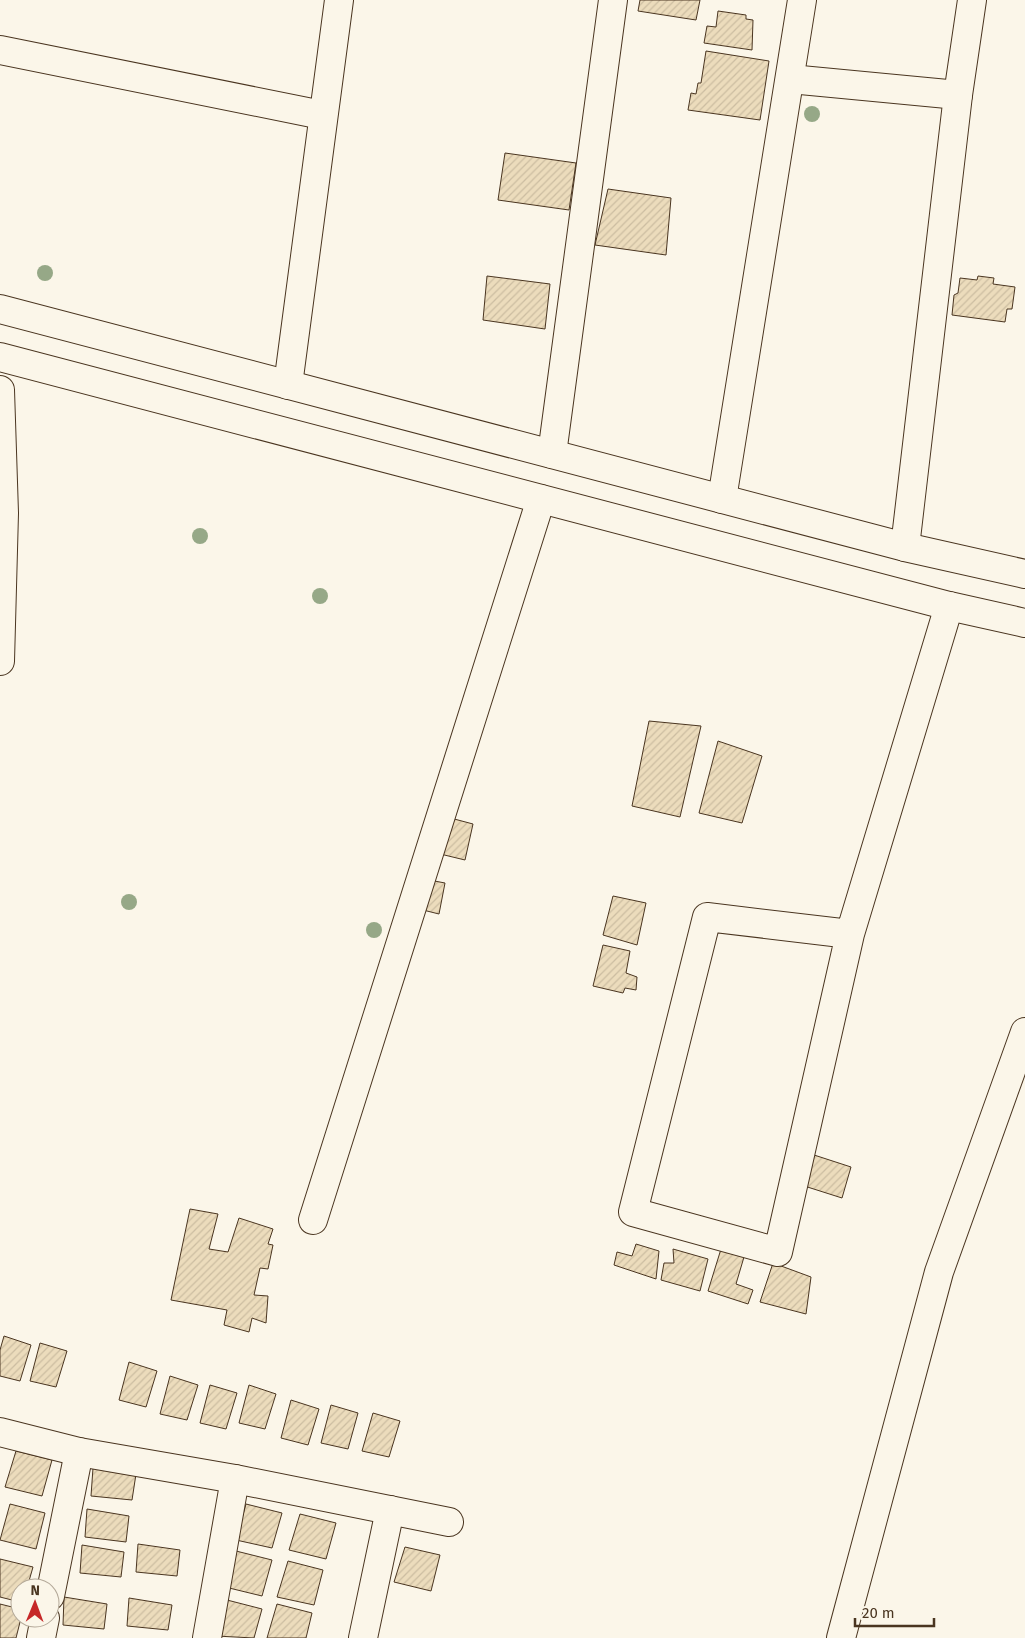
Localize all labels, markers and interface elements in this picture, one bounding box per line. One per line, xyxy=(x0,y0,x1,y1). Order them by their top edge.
north arrow xyxy=(10,1578,60,1628)
text: N xyxy=(30,1582,40,1599)
scale bar xyxy=(855,1596,934,1628)
text: 20 m xyxy=(862,1604,895,1622)

